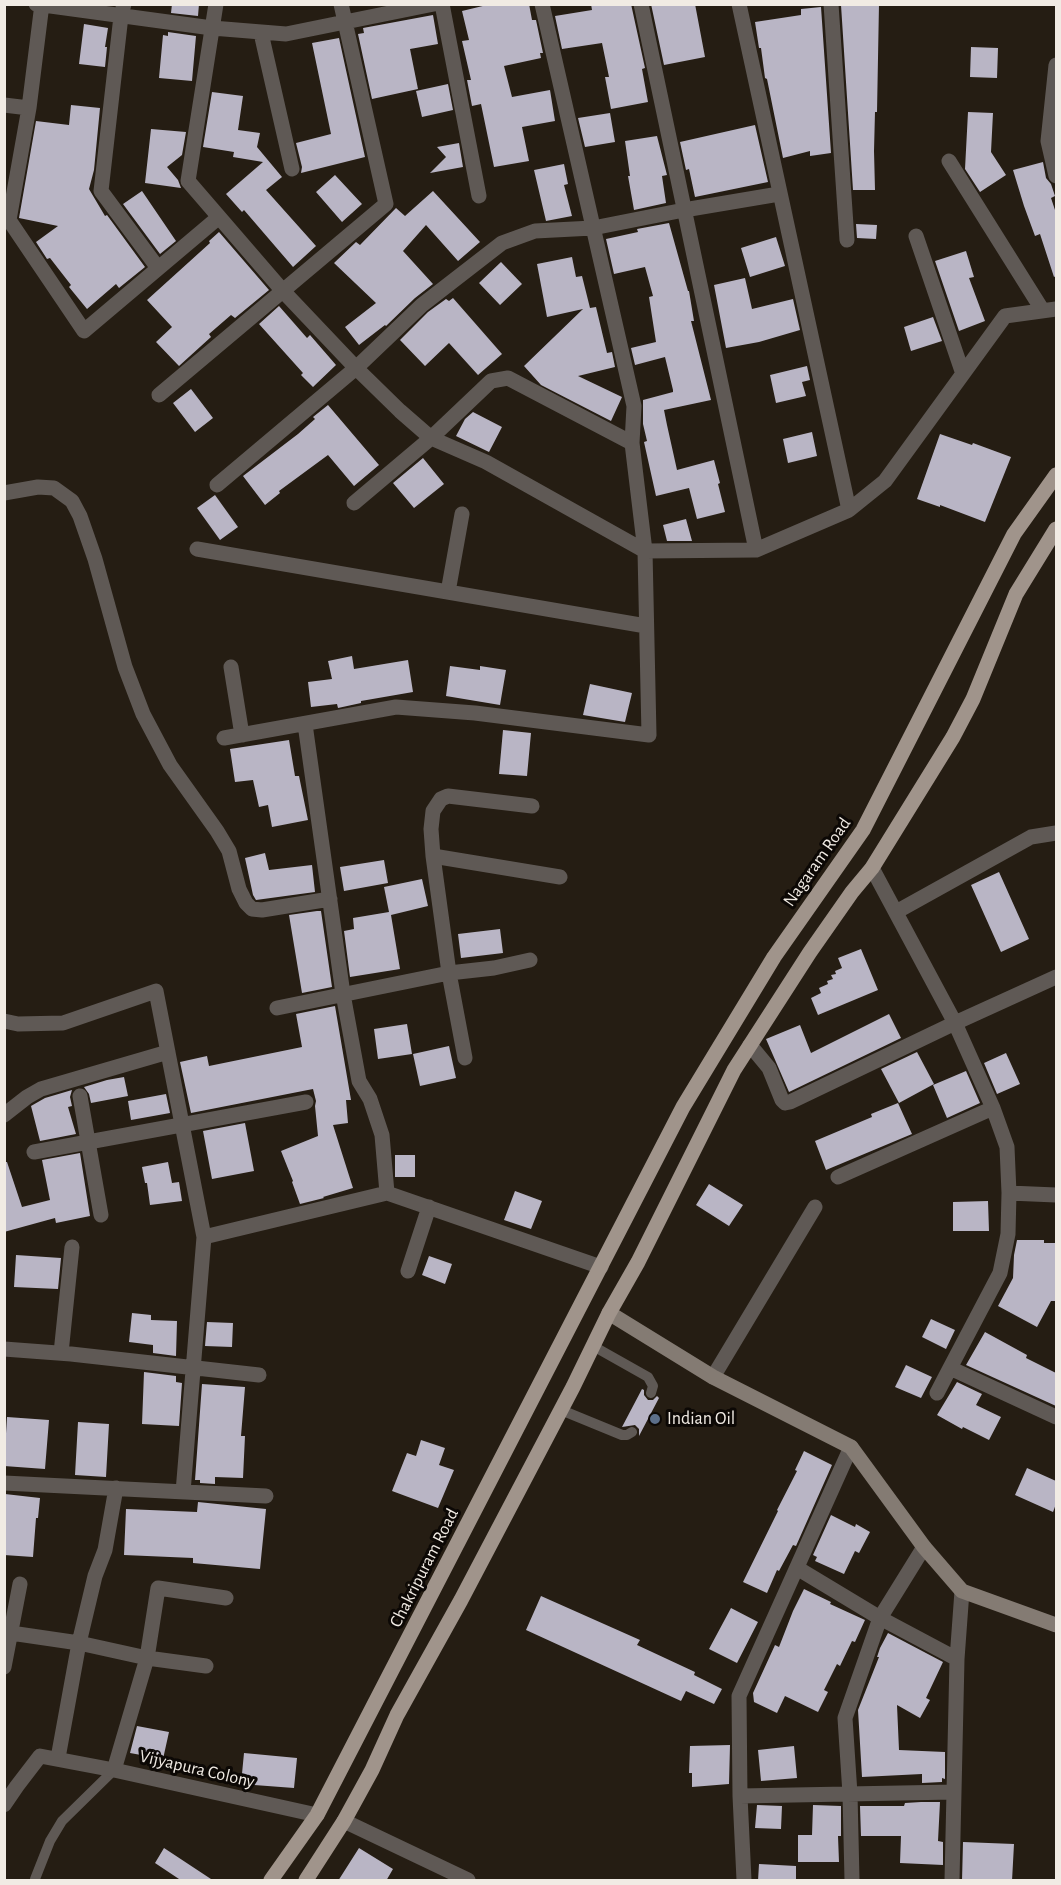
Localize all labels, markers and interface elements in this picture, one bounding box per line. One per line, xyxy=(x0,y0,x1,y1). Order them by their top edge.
street label: Nagaram Road xyxy=(778,813,856,911)
place label: Indian Oil xyxy=(667,1408,735,1430)
marker: Indian Oil xyxy=(648,1412,662,1426)
street label: Chakripuram Road xyxy=(385,1505,463,1631)
street label: Vijyapura Colony xyxy=(137,1745,257,1793)

